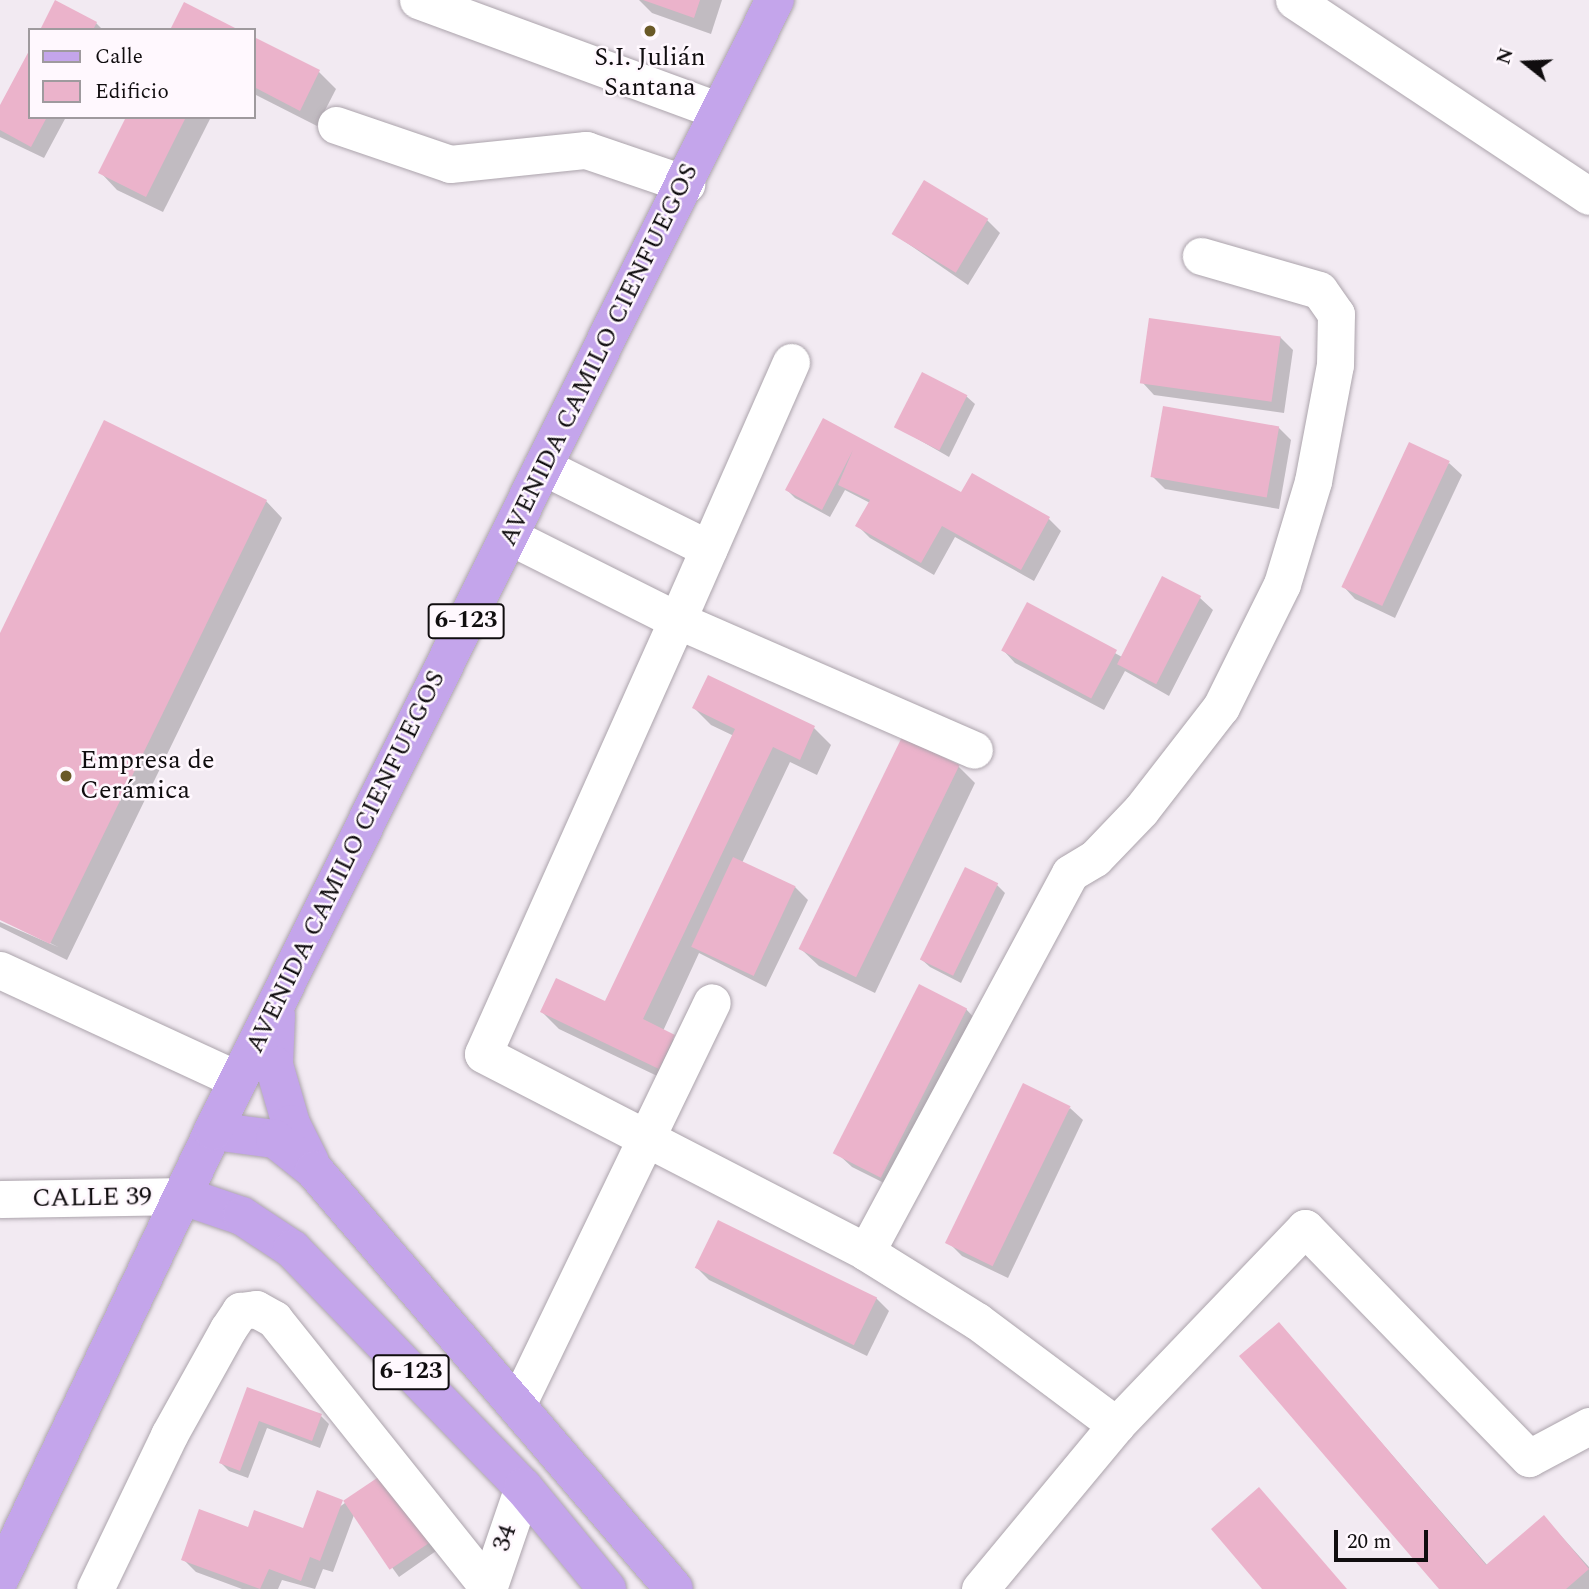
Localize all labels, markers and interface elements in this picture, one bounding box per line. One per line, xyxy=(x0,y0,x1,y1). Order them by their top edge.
marker: S.I. Julián Santana xyxy=(642,23,658,39)
legend xyxy=(28,28,256,119)
north arrow xyxy=(1491,28,1561,98)
text: Calle xyxy=(95,41,143,73)
place label: S.I. Julián Santana xyxy=(594,42,706,104)
text: N xyxy=(1489,45,1522,68)
text: Edificio xyxy=(95,76,169,108)
street label: AVENIDA CAMILO CIENFUEGOS xyxy=(493,159,705,551)
road number: 6-123 xyxy=(428,600,504,642)
street label: AVENIDA CAMILO CIENFUEGOS xyxy=(240,666,452,1058)
place label: Empresa de Cerámica xyxy=(80,745,215,806)
marker: Empresa de Cerámica xyxy=(58,768,74,784)
street label: CALLE 39 xyxy=(32,1181,152,1215)
road number: 6-123 xyxy=(372,1352,450,1392)
scale bar xyxy=(1337,1516,1432,1560)
street label: 34 xyxy=(486,1521,524,1555)
text: 20 m xyxy=(1347,1526,1391,1558)

